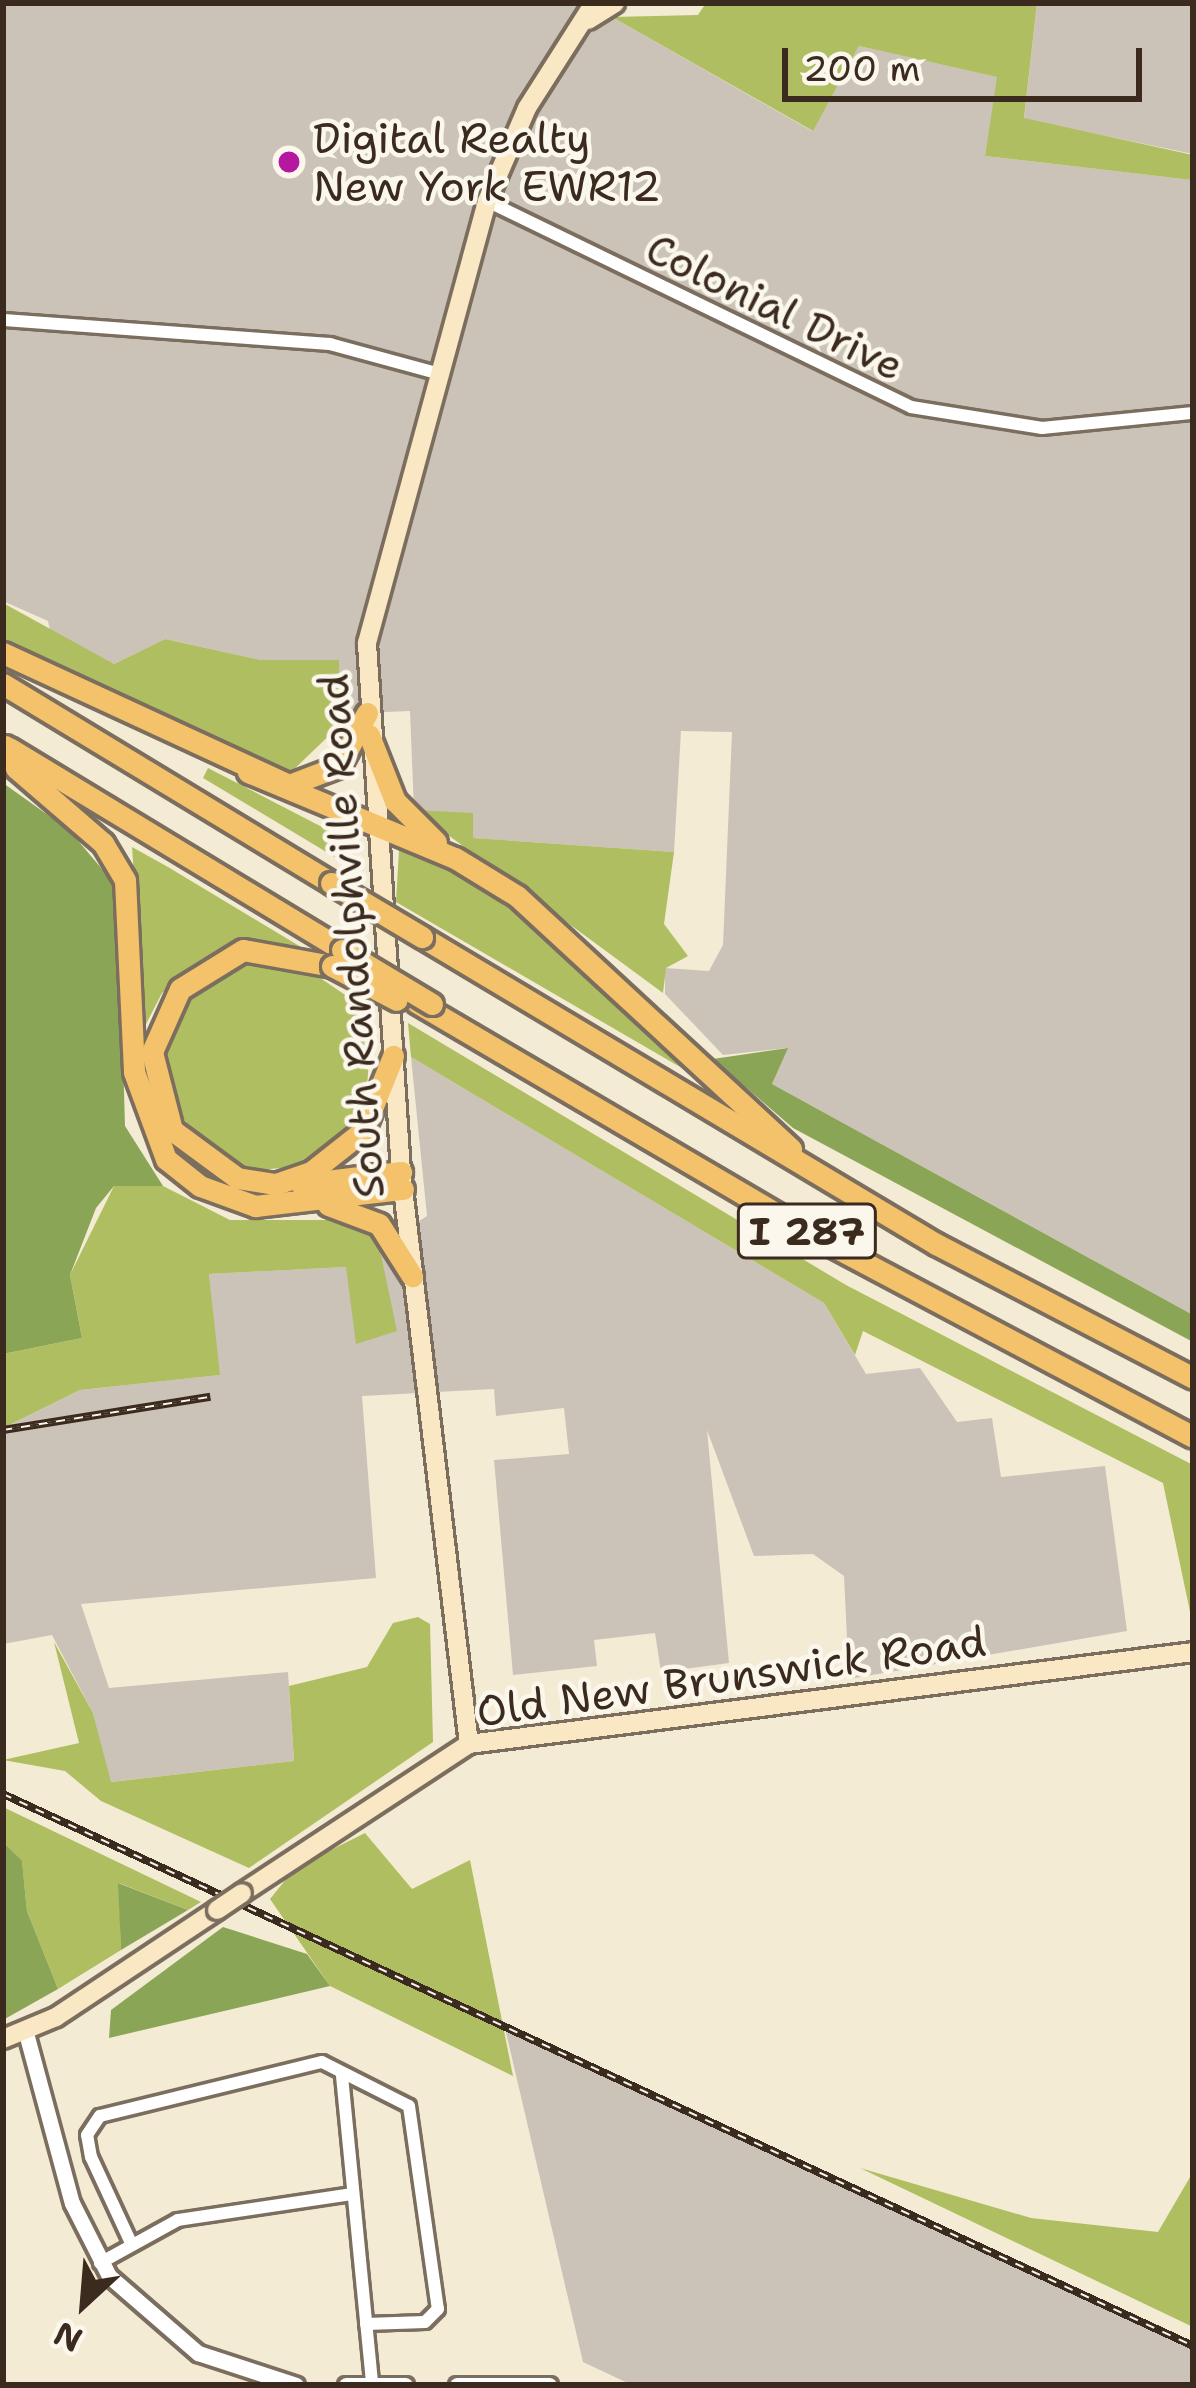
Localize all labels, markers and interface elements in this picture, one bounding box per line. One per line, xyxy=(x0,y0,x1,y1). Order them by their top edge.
scale bar xyxy=(788,24,1148,98)
text: 200 m xyxy=(803,44,920,93)
place label: Digital Realty New York EWR12 xyxy=(313,113,661,212)
marker: Digital Realty New York EWR12 xyxy=(276,149,302,175)
street label: Colonial Drive xyxy=(638,223,912,391)
street label: South Randolphville Road xyxy=(308,672,394,1200)
road number: I 287 xyxy=(735,1198,879,1264)
street label: Old New Brunswick Road xyxy=(473,1615,989,1737)
north arrow xyxy=(24,2244,144,2364)
text: N xyxy=(46,2311,90,2363)

